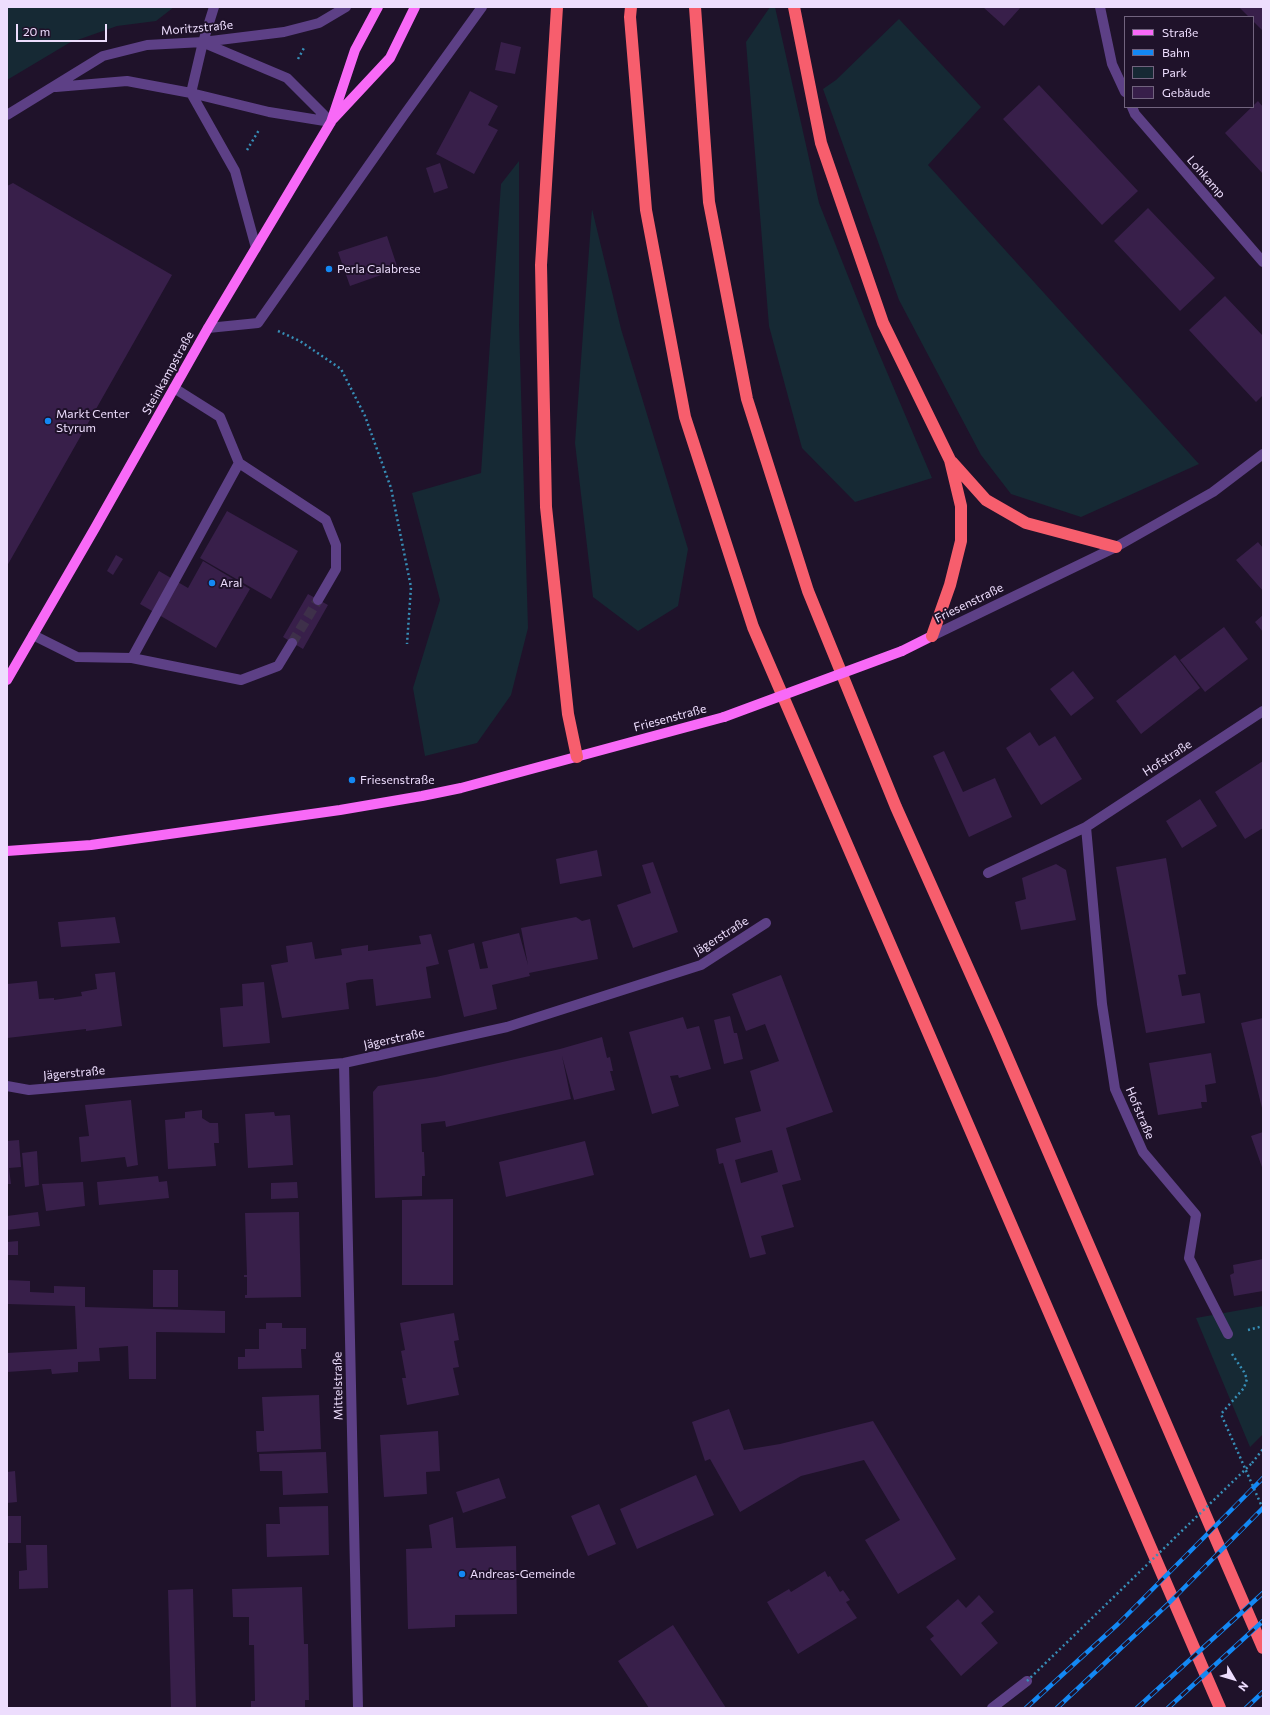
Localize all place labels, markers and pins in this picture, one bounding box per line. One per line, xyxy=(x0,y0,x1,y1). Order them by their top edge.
place label: Perla Calabrese xyxy=(337,262,421,276)
marker: Perla Calabrese xyxy=(324,264,334,274)
place label: Markt Center Styrum xyxy=(56,407,130,435)
marker: Markt Center Styrum xyxy=(43,416,53,426)
place label: Aral xyxy=(220,576,242,590)
marker: Aral xyxy=(207,578,217,588)
place label: Friesenstraße xyxy=(360,773,434,787)
marker: Friesenstraße xyxy=(347,775,357,785)
place label: Andreas-Gemeinde xyxy=(470,1567,575,1581)
marker: Andreas-Gemeinde xyxy=(457,1569,467,1579)

